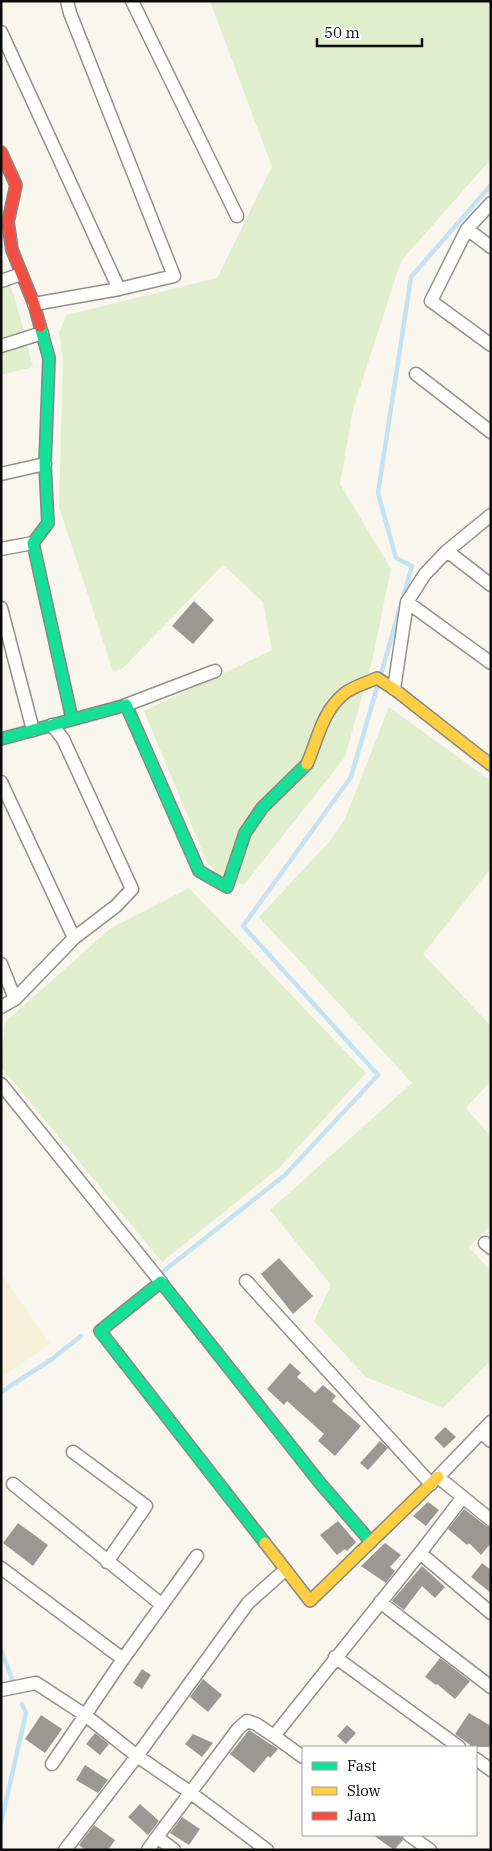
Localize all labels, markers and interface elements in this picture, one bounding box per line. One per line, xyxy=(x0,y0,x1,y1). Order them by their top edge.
scale bar xyxy=(317,15,422,47)
text: 50 m xyxy=(324,23,360,42)
legend xyxy=(302,1746,477,1836)
text: Fast xyxy=(347,1756,377,1775)
text: Slow xyxy=(347,1781,381,1800)
text: Jam xyxy=(347,1806,376,1825)

